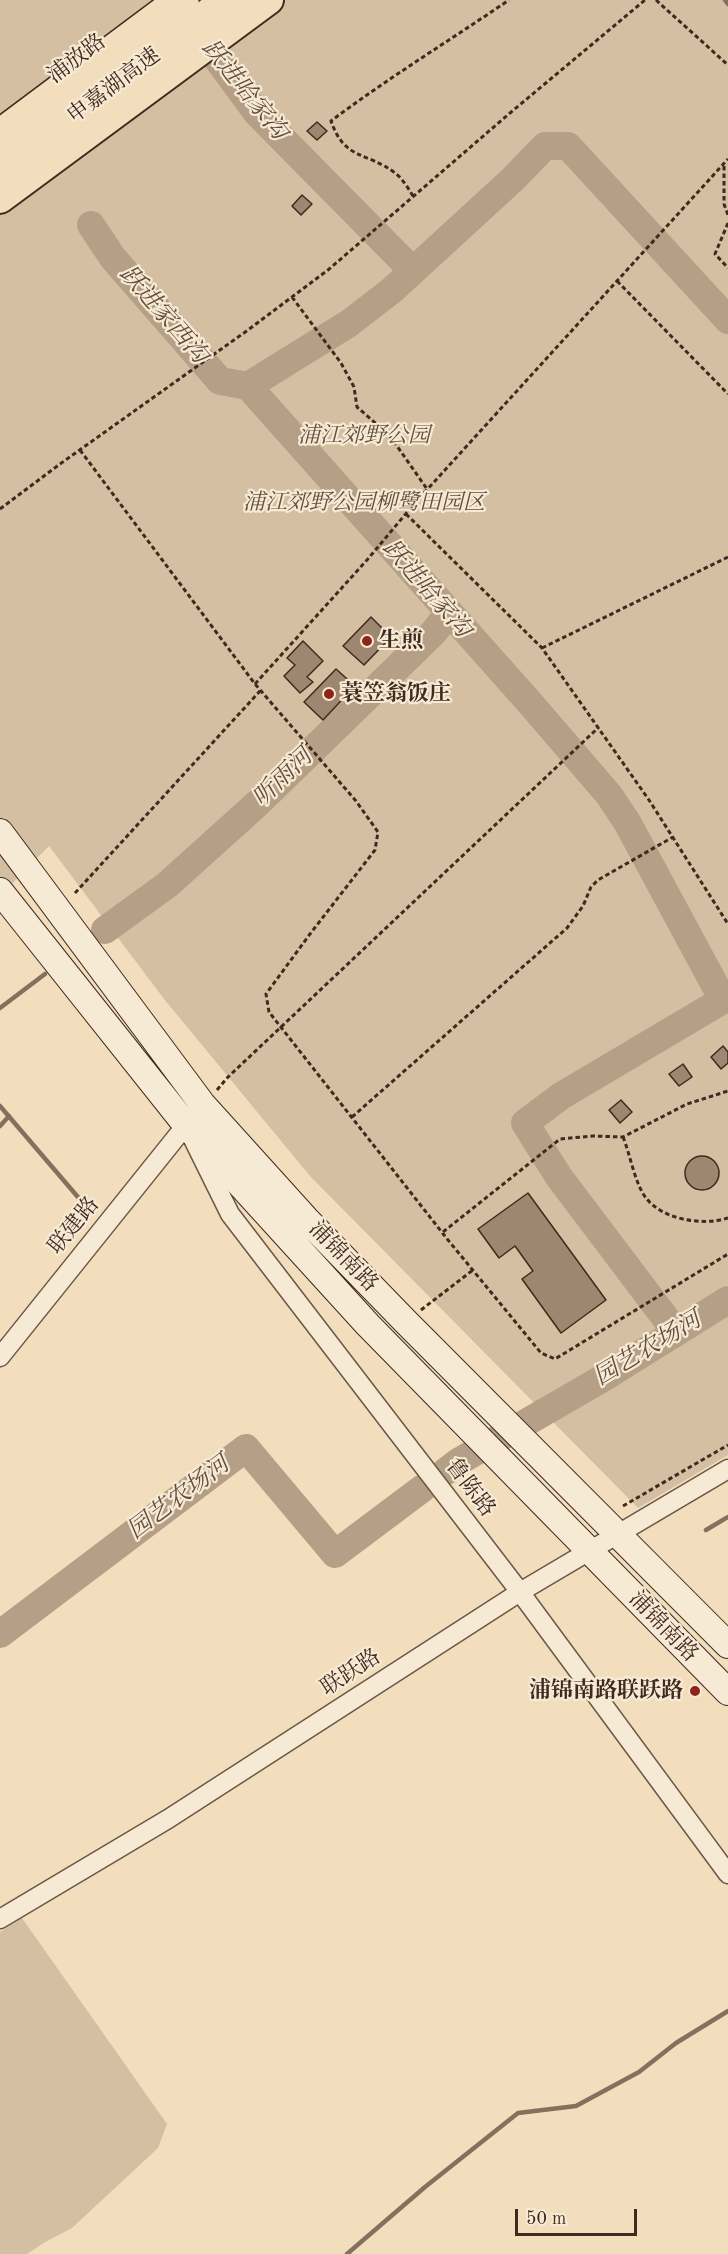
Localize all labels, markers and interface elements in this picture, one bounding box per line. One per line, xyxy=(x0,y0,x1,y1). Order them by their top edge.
street label: 浦放路 xyxy=(43,29,111,89)
water label: 跃进哈家沟 xyxy=(195,34,293,146)
street label: 申嘉湖高速 xyxy=(62,42,166,130)
water label: 跃进家西沟 xyxy=(113,260,213,370)
park label: 浦江郊野公园 xyxy=(298,423,430,449)
park label: 浦江郊野公园柳鹭田园区 xyxy=(243,490,485,516)
water label: 跃进哈家沟 xyxy=(376,534,476,644)
place label: 生煎 xyxy=(379,628,423,654)
marker: 生煎 xyxy=(360,634,374,648)
place label: 蓑笠翁饭庄 xyxy=(341,681,451,707)
marker: 蓑笠翁饭庄 xyxy=(322,687,336,701)
water label: 听雨河 xyxy=(247,743,319,813)
street label: 联建路 xyxy=(43,1192,105,1260)
street label: 浦锦南路 xyxy=(303,1216,383,1298)
water label: 园艺农场河 xyxy=(589,1306,707,1392)
water label: 园艺农场河 xyxy=(122,1450,236,1546)
street label: 鲁陈路 xyxy=(440,1454,500,1522)
street label: 浦锦南路 xyxy=(623,1586,703,1668)
street label: 联跃路 xyxy=(316,1644,386,1702)
place label: 浦锦南路联跃路 xyxy=(529,1678,683,1704)
marker: 浦锦南路联跃路 xyxy=(688,1684,702,1698)
scale bar xyxy=(518,2197,640,2235)
text: 50 m xyxy=(526,2210,566,2228)

